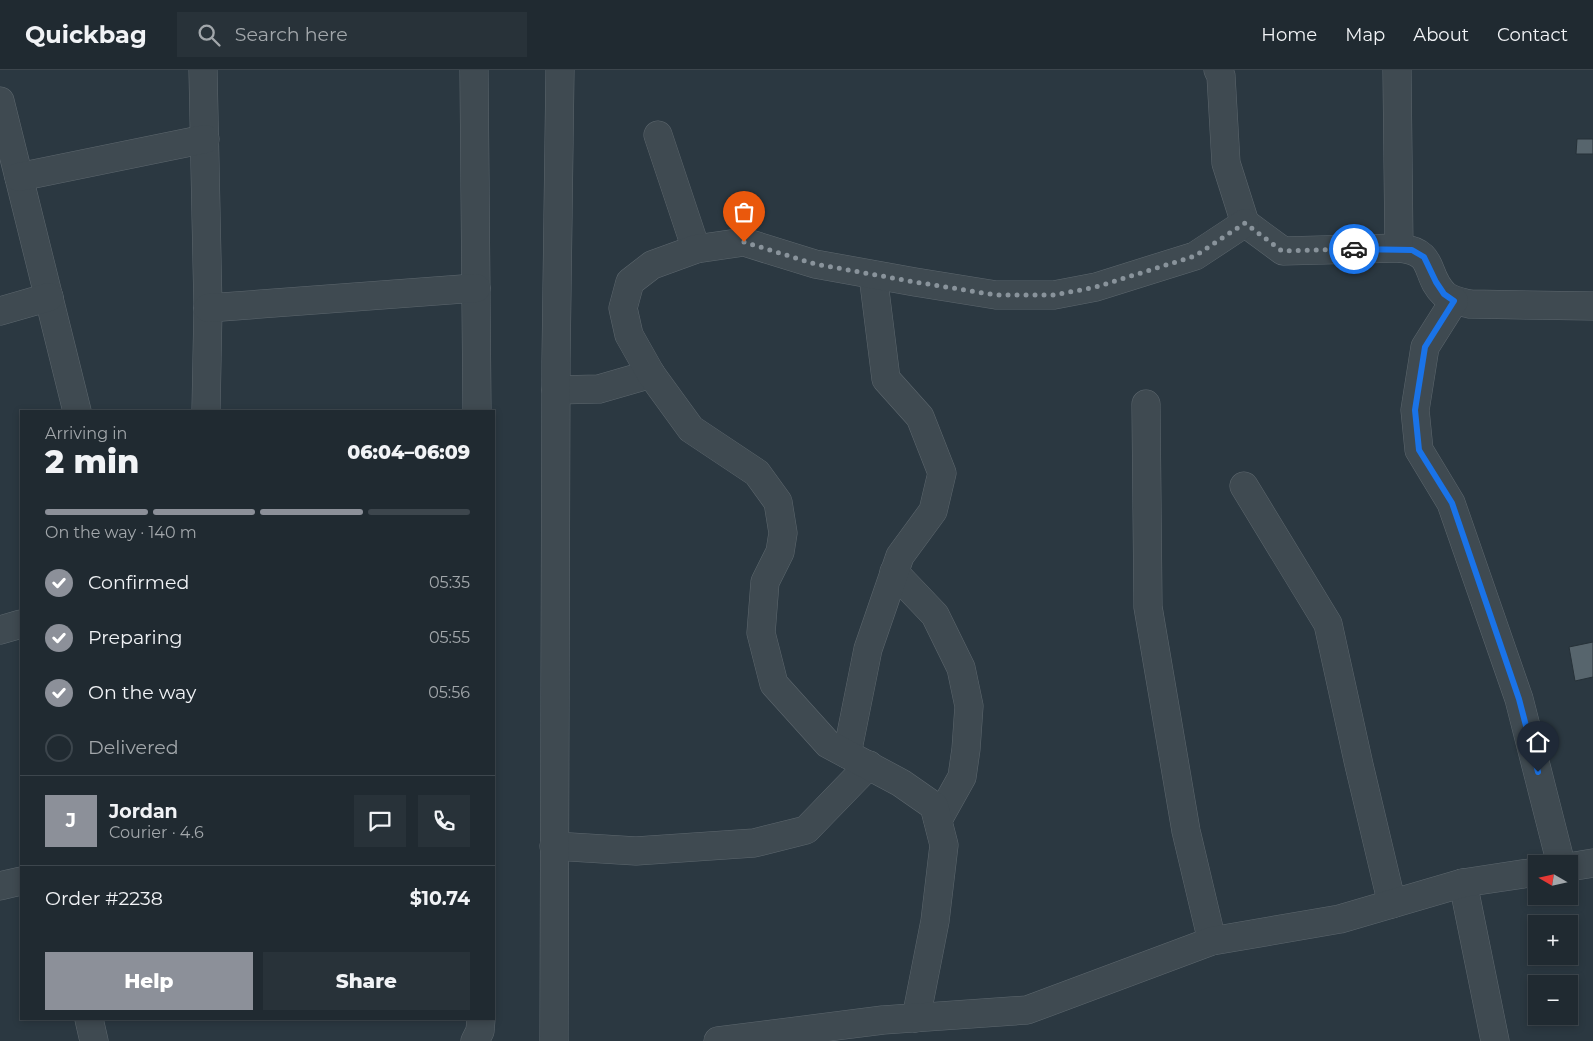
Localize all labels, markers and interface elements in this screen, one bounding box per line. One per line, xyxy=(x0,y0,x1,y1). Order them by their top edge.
search box xyxy=(177,12,527,57)
text: Quickbag xyxy=(25,20,147,49)
icon: search xyxy=(195,21,223,49)
text: Search here xyxy=(235,23,348,46)
text: Home xyxy=(1261,24,1317,46)
text: Map xyxy=(1345,24,1385,46)
text: About xyxy=(1413,24,1469,46)
text: Contact xyxy=(1497,24,1568,46)
pin xyxy=(723,191,765,242)
icon: bag xyxy=(730,198,758,226)
courier xyxy=(1329,224,1379,274)
icon: car xyxy=(1340,235,1368,263)
text: Arriving in xyxy=(45,424,127,443)
text: 06:04–06:09 xyxy=(347,441,470,464)
text: 2 min xyxy=(45,442,139,481)
text: On the way · 140 m xyxy=(45,523,197,542)
icon: check xyxy=(45,569,73,597)
text: Confirmed xyxy=(88,571,189,594)
text: 05:35 xyxy=(429,573,470,592)
icon: check xyxy=(45,624,73,652)
text: Preparing xyxy=(88,626,183,649)
text: 05:55 xyxy=(429,628,470,647)
icon: check xyxy=(45,679,73,707)
text: On the way xyxy=(88,681,196,704)
text: 05:56 xyxy=(428,683,470,702)
pin xyxy=(1517,721,1559,772)
icon: home xyxy=(1524,728,1552,756)
text: Delivered xyxy=(88,736,179,759)
button: chat xyxy=(354,795,406,847)
button: phone xyxy=(418,795,470,847)
text: Jordan xyxy=(109,800,178,823)
text: J xyxy=(66,809,76,832)
text: Courier · 4.6 xyxy=(109,823,204,842)
north arrow xyxy=(1528,855,1578,905)
map controls xyxy=(1528,855,1578,1025)
text: Order #2238 xyxy=(45,887,163,910)
text: $10.74 xyxy=(410,887,470,910)
button: + xyxy=(1528,915,1578,965)
button: Help xyxy=(45,952,253,1010)
button: Share xyxy=(263,952,470,1010)
button: − xyxy=(1528,975,1578,1025)

